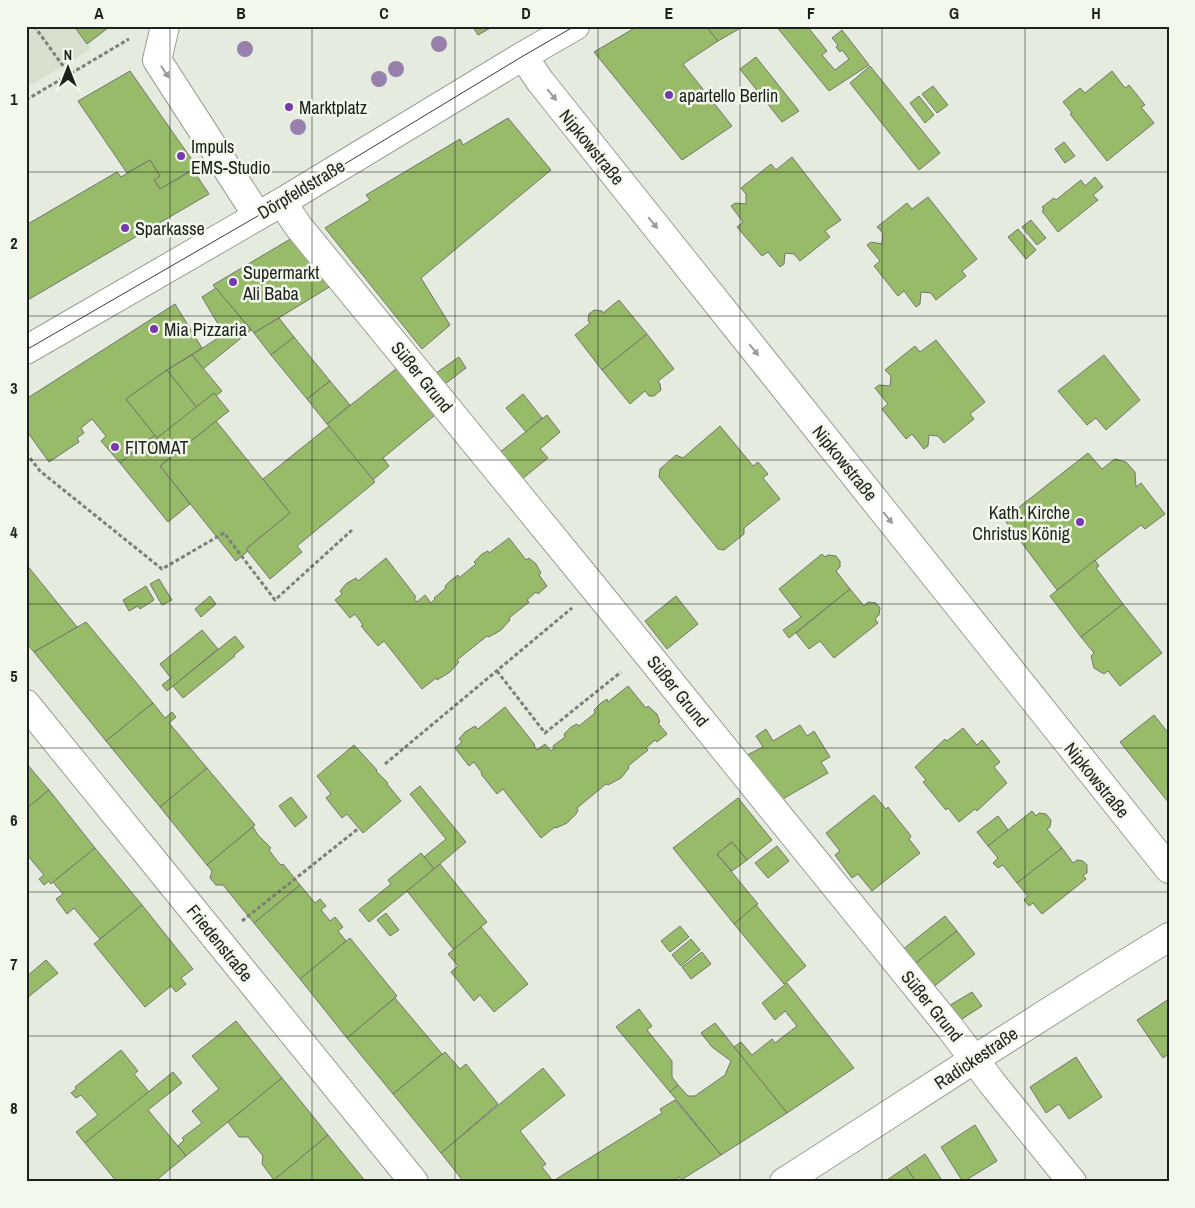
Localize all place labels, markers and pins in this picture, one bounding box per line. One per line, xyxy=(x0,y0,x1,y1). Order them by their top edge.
place label: apartello Berlin xyxy=(679,83,778,108)
marker: apartello Berlin xyxy=(663,89,675,101)
place label: Marktplatz xyxy=(299,95,367,120)
marker: Marktplatz xyxy=(283,101,295,113)
place label: Impuls EMS-Studio xyxy=(191,134,271,180)
marker: Impuls EMS-Studio xyxy=(175,150,187,162)
place label: Sparkasse xyxy=(135,216,205,241)
marker: Sparkasse xyxy=(119,222,131,234)
place label: Supermarkt Ali Baba xyxy=(242,260,319,306)
marker: Supermarkt Ali Baba xyxy=(227,276,239,288)
place label: Mia Pizzaria xyxy=(164,317,247,342)
marker: Mia Pizzaria xyxy=(148,323,160,335)
place label: FITOMAT xyxy=(125,435,188,460)
marker: FITOMAT xyxy=(109,441,121,453)
place label: Kath. Kirche Christus König xyxy=(972,500,1071,546)
marker: Kath. Kirche Christus König xyxy=(1074,516,1086,528)

